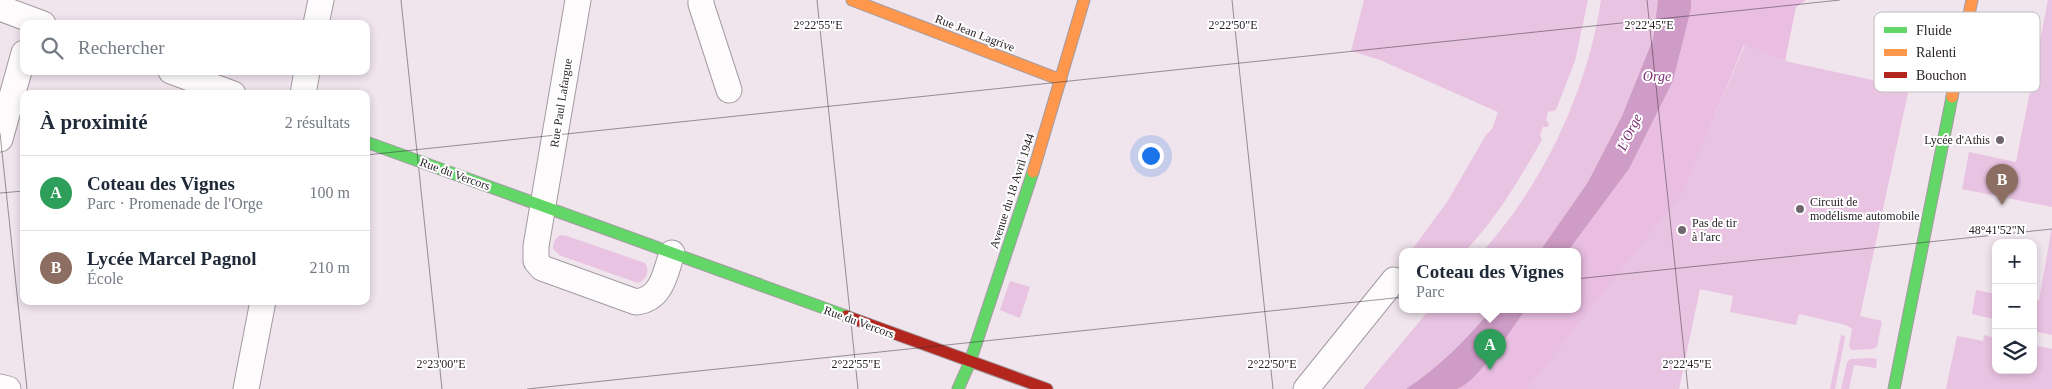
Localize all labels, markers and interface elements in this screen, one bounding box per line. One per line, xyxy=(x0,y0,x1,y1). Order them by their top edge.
street label: Rue Jean Lagrive xyxy=(933,11,1017,55)
legend xyxy=(1874,12,2040,92)
text: 2°22'55"E xyxy=(793,18,843,32)
text: 2°22'50"E xyxy=(1208,18,1258,32)
text: 2°22'45"E xyxy=(1624,18,1674,32)
search box xyxy=(20,20,370,75)
text: Fluide xyxy=(1916,23,1952,38)
icon: search xyxy=(38,34,66,62)
text: Rechercher xyxy=(78,37,165,58)
text: Ralenti xyxy=(1916,45,1957,60)
street label: Rue Paul Lafargue xyxy=(547,58,575,148)
text: Bouchon xyxy=(1916,68,1967,83)
water label: Orge xyxy=(1643,69,1671,84)
text: À proximité xyxy=(40,110,148,134)
water label: L'Orge xyxy=(1614,111,1645,154)
text: 2 résultats xyxy=(285,114,350,131)
street label: Avenue du 18 Avril 1944 xyxy=(987,132,1037,250)
place label: Lycée d'Athis xyxy=(1924,133,1990,147)
marker: Lycée d'Athis xyxy=(1994,134,2006,146)
your location xyxy=(1138,143,1164,169)
street label: Rue du Vercors xyxy=(418,155,492,193)
pin: B xyxy=(1986,164,2018,205)
text: Coteau des Vignes xyxy=(87,173,235,194)
text: A xyxy=(50,184,62,201)
text: 100 m xyxy=(310,184,350,201)
text: Parc · Promenade de l'Orge xyxy=(87,195,263,212)
place label: Circuit de modélisme automobile xyxy=(1810,195,1920,223)
marker: Circuit de modélisme automobile xyxy=(1794,203,1806,215)
place label: Pas de tir à l'arc xyxy=(1692,216,1737,244)
text: 48°41'52"N xyxy=(1969,223,2026,237)
marker: Pas de tir à l'arc xyxy=(1676,224,1688,236)
map controls xyxy=(1992,239,2037,374)
button: + xyxy=(1992,239,2037,284)
text: Lycée Marcel Pagnol xyxy=(87,248,257,269)
popup xyxy=(1399,248,1581,313)
text: B xyxy=(51,259,61,276)
text: 210 m xyxy=(310,259,350,276)
text: Coteau des Vignes xyxy=(1416,261,1564,282)
text: École xyxy=(87,270,123,287)
text: Parc xyxy=(1416,283,1445,300)
button: − xyxy=(1992,284,2037,329)
street label: Rue du Vercors xyxy=(822,303,896,341)
pin: A xyxy=(1474,329,1506,370)
button: layers xyxy=(1992,329,2037,374)
text: 2°23'00"E xyxy=(416,357,466,371)
text: 2°22'55"E xyxy=(831,357,881,371)
text: 2°22'50"E xyxy=(1247,357,1297,371)
text: 2°22'45"E xyxy=(1662,357,1712,371)

